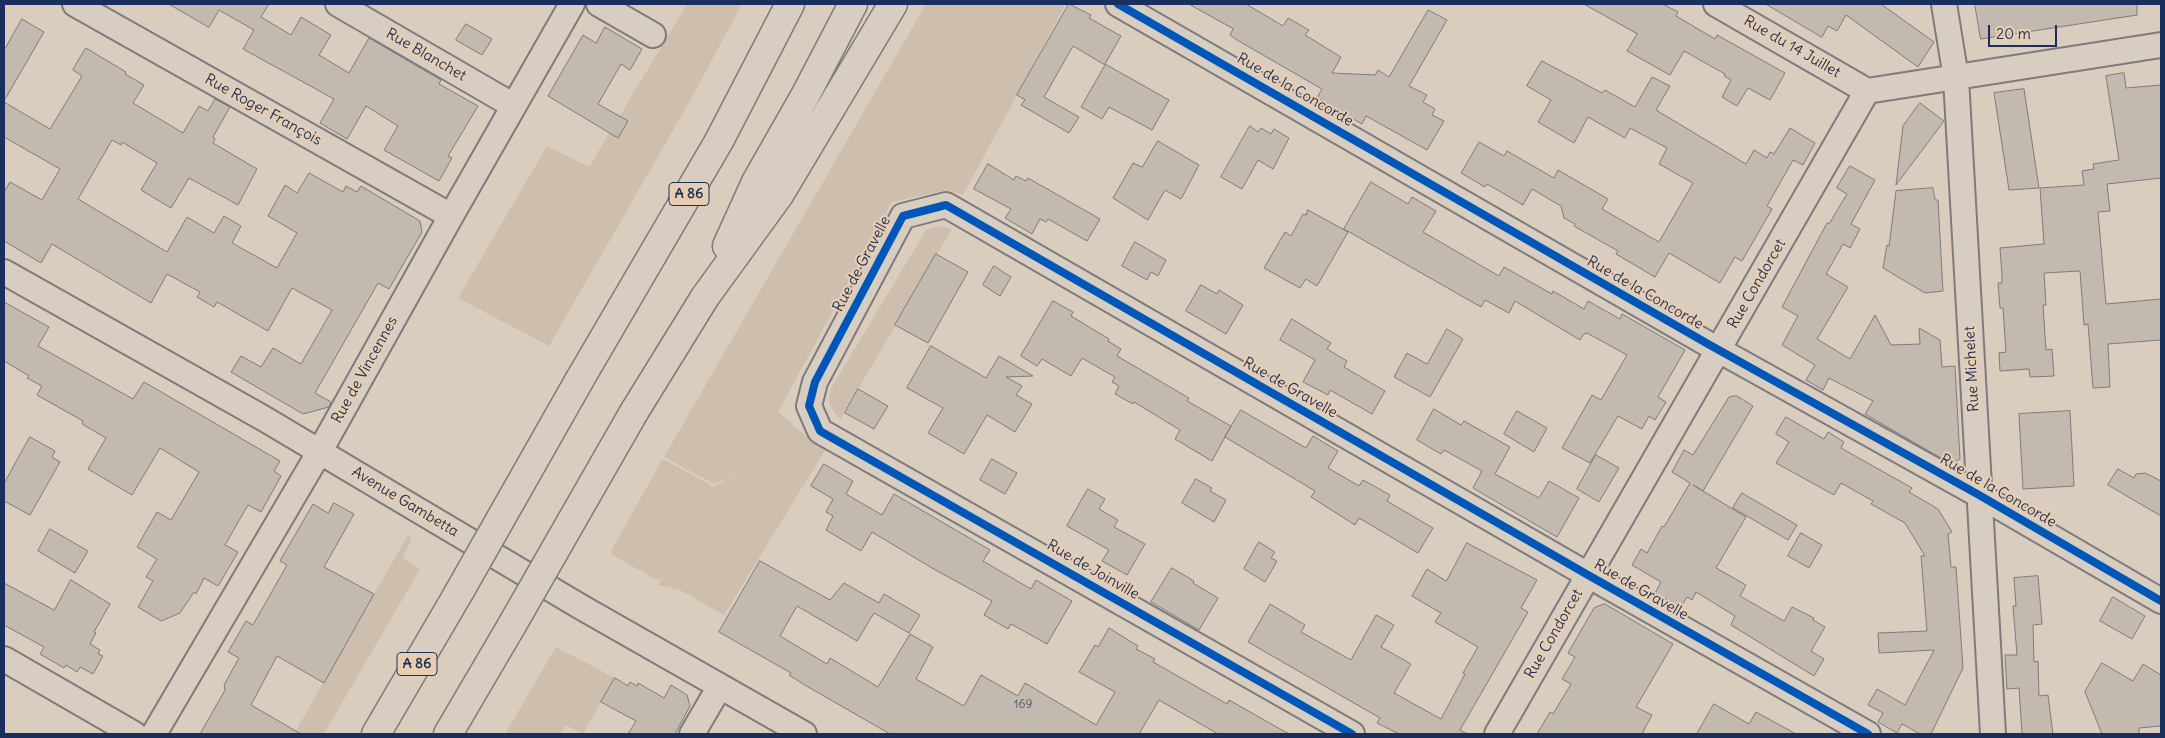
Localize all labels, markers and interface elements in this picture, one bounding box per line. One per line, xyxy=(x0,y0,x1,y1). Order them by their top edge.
street label: Rue du 14 Juillet xyxy=(1740,12,1844,82)
scale bar xyxy=(1990,15,2059,47)
text: 20 m xyxy=(1996,24,2031,43)
street label: Rue Blanchet xyxy=(383,25,469,85)
street label: Rue de la Concorde xyxy=(1234,49,1356,131)
street label: Rue Roger François xyxy=(201,70,325,150)
road number: A 86 xyxy=(669,182,709,205)
street label: Rue de Gravelle xyxy=(829,213,895,315)
street label: Rue Condorcet xyxy=(1724,236,1790,332)
street label: Rue de la Concorde xyxy=(1584,252,1706,334)
street label: Rue de Vincennes xyxy=(328,313,402,427)
street label: Rue Michelet xyxy=(1961,326,1983,412)
street label: Rue de Gravelle xyxy=(1240,354,1340,422)
street label: Rue de la Concorde xyxy=(1937,450,2059,532)
street label: Avenue Gambetta xyxy=(348,463,462,541)
street label: Rue de Joinville xyxy=(1044,536,1142,604)
street label: Rue de Gravelle xyxy=(1591,556,1691,624)
street label: Rue Condorcet xyxy=(1521,586,1587,682)
road number: A 86 xyxy=(397,652,437,676)
house number: 169 xyxy=(1014,698,1032,712)

